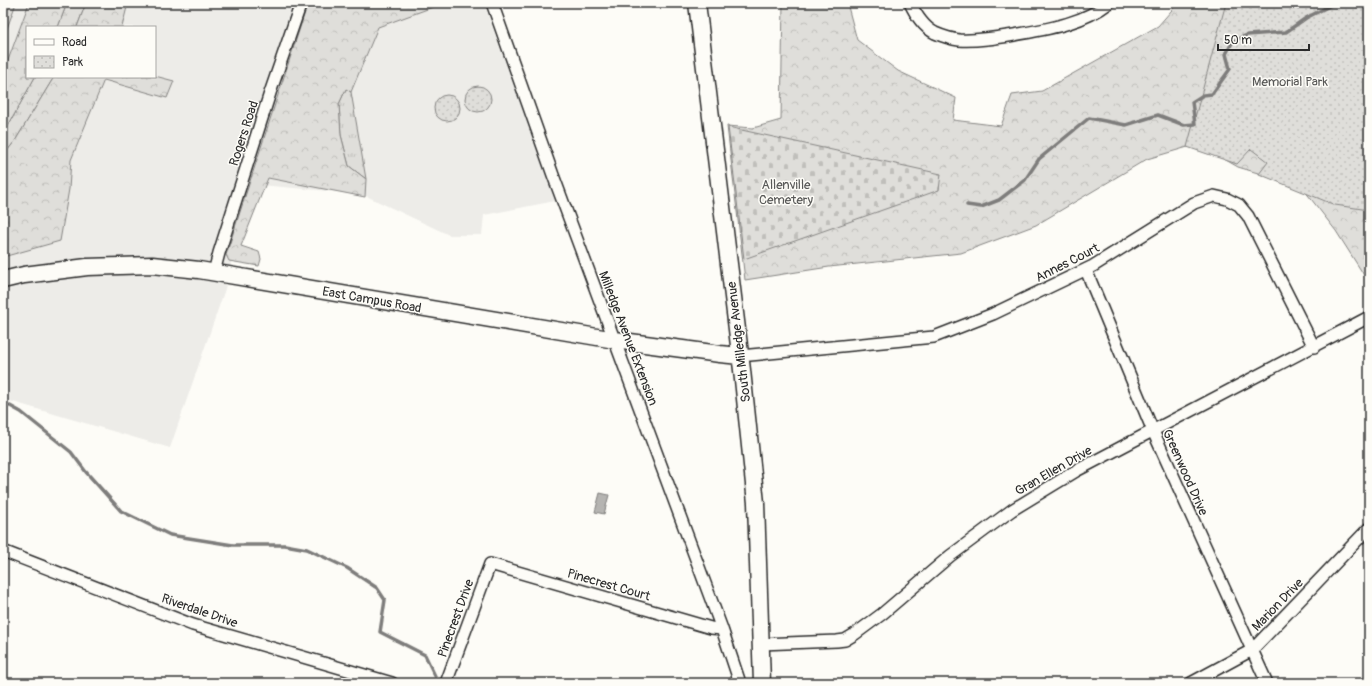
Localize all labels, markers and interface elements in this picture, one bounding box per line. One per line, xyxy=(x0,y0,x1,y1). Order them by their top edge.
legend xyxy=(26,26,156,78)
scale bar xyxy=(1218,26,1309,52)
text: 50 m xyxy=(1224,33,1252,48)
text: Road xyxy=(62,35,87,50)
text: Park xyxy=(62,55,83,70)
park label: Memorial Park xyxy=(1252,74,1328,90)
street label: Rogers Road xyxy=(226,99,262,168)
park label: Allenville Cemetery xyxy=(759,177,813,208)
street label: Annes Court xyxy=(1033,240,1103,286)
street label: Milledge Avenue Extension xyxy=(595,269,661,408)
street label: South Milledge Avenue xyxy=(724,280,754,403)
street label: East Campus Road xyxy=(321,283,423,317)
street label: Greenwood Drive xyxy=(1159,427,1211,518)
street label: Gran Ellen Drive xyxy=(1012,442,1095,499)
street label: Pinecrest Court xyxy=(565,565,653,605)
street label: Marion Drive xyxy=(1249,575,1307,634)
street label: Pinecrest Drive xyxy=(434,576,478,660)
street label: Riverdale Drive xyxy=(160,590,240,632)

